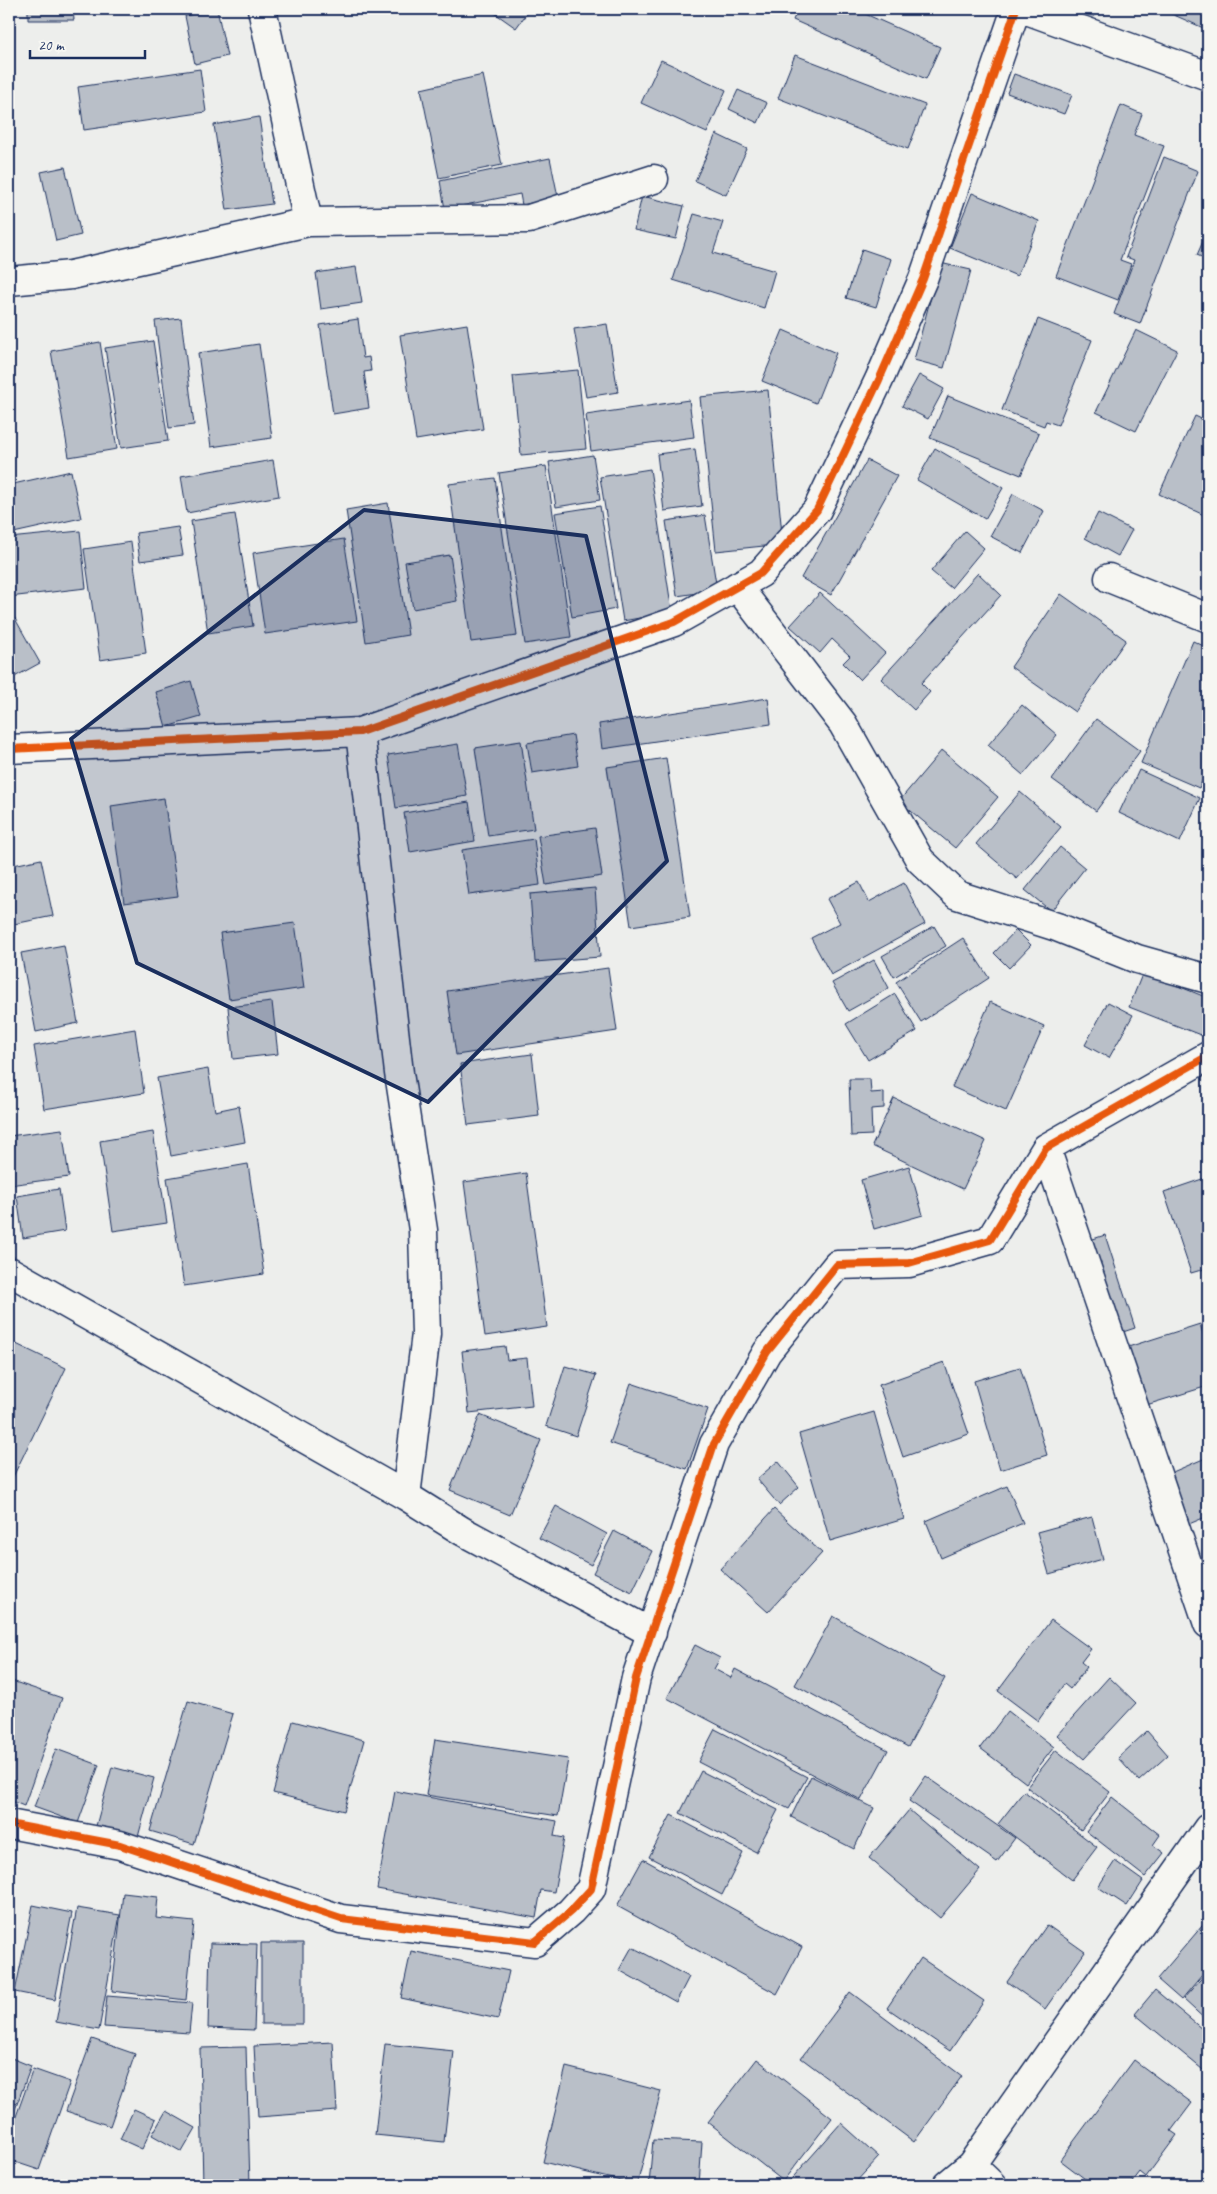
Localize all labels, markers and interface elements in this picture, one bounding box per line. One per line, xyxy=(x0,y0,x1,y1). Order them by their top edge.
scale bar xyxy=(30,28,145,60)
text: 20 m xyxy=(38,36,65,55)

